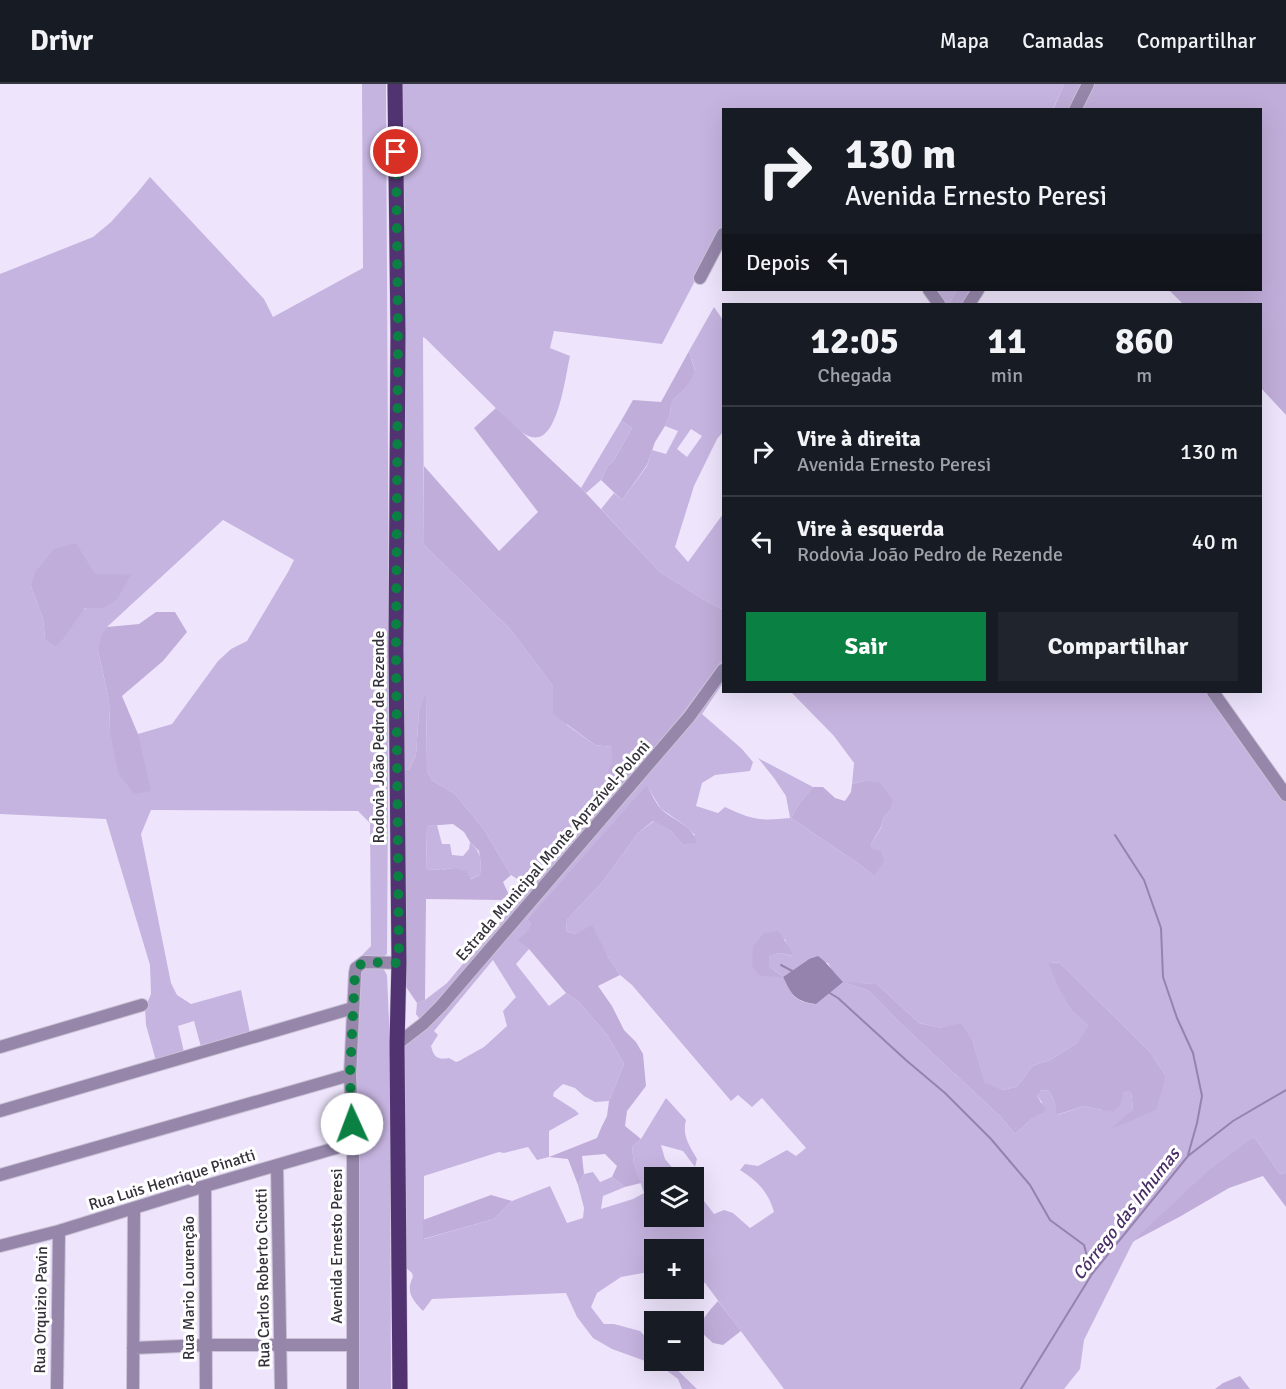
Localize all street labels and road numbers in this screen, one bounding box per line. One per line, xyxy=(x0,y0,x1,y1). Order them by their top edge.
street label: Rodovia João Pedro de Rezende xyxy=(369,631,389,843)
street label: Estrada Municipal Monte Aprazível-Poloni xyxy=(452,737,654,965)
street label: Rua Luis Henrique Pinatti xyxy=(86,1145,258,1215)
street label: Avenida Ernesto Peresi xyxy=(327,1168,347,1324)
street label: Rua Carlos Roberto Cicotti xyxy=(251,1188,275,1368)
street label: Rua Mario Lourenção xyxy=(179,1216,199,1360)
street label: Rua Orquizio Pavin xyxy=(30,1246,52,1374)

